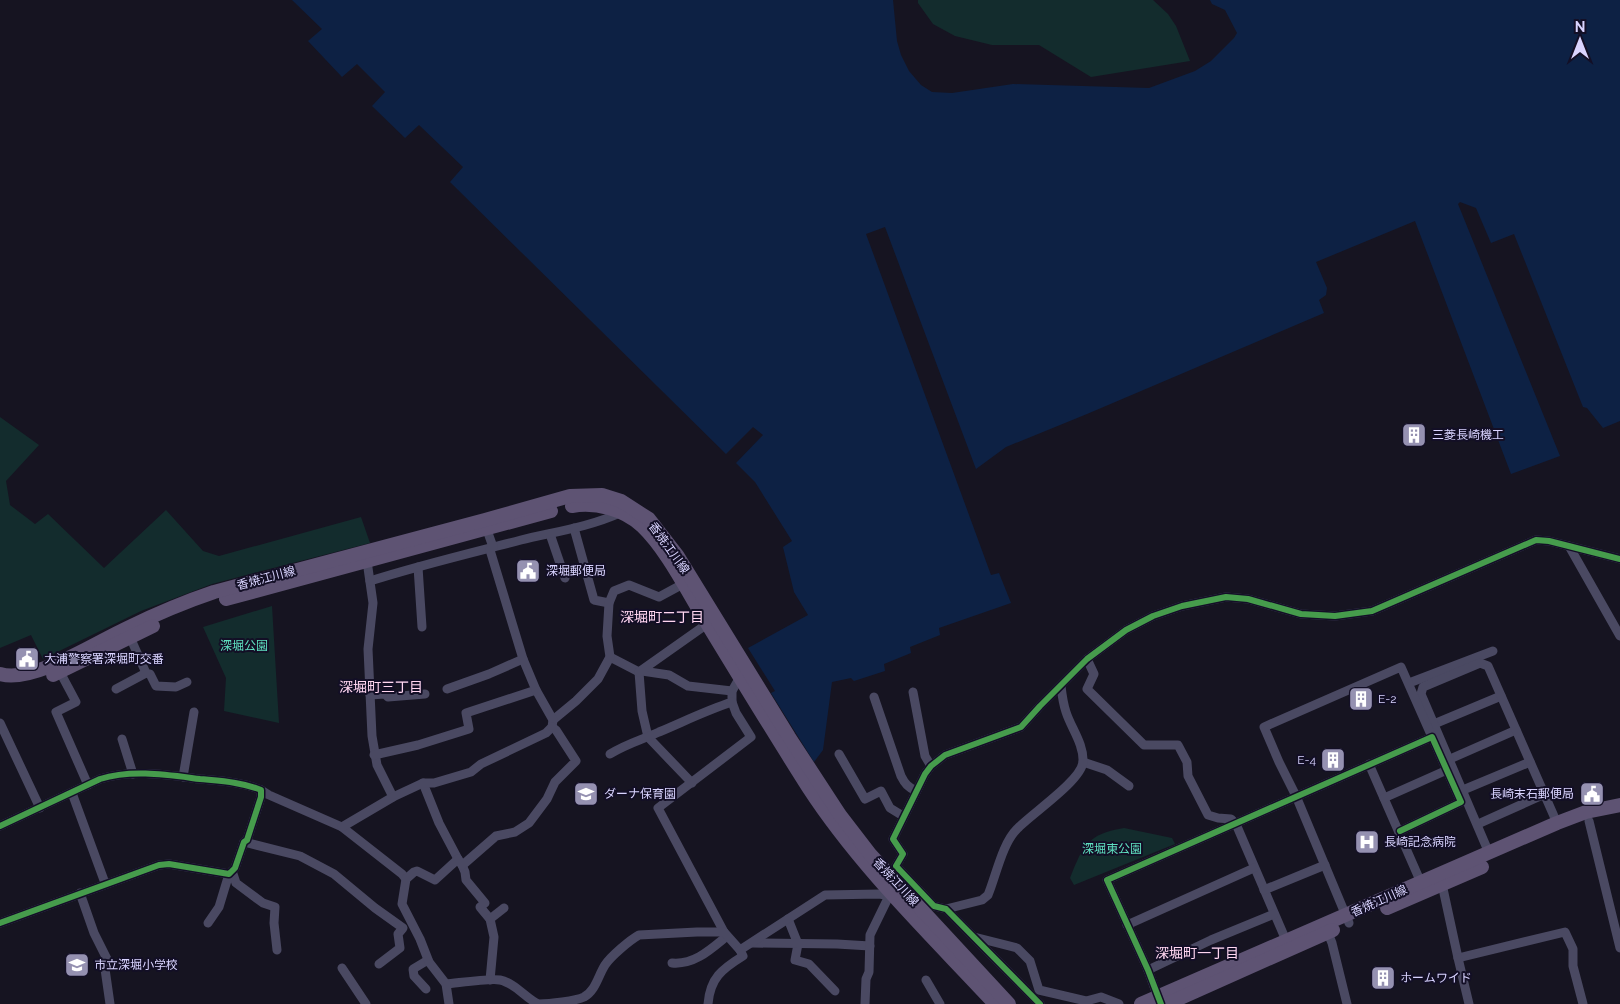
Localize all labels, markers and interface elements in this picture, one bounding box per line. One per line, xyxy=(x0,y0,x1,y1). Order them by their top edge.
north arrow xyxy=(1555,15,1605,65)
text: N xyxy=(1575,19,1585,35)
building icon: 三菱長崎機工 xyxy=(1401,422,1427,448)
place label: 三菱長崎機工 xyxy=(1432,428,1504,442)
street label: 香焼江川線 xyxy=(646,520,692,576)
public building icon: 深堀郵便局 xyxy=(515,558,541,584)
street label: 香焼江川線 xyxy=(235,563,297,593)
place label: 深堀郵便局 xyxy=(546,564,606,578)
district label: 深堀町二丁目 xyxy=(620,609,704,625)
park label: 深堀公園 xyxy=(220,639,268,653)
public building icon: 大浦警察署深堀町交番 xyxy=(14,646,40,672)
place label: 大浦警察署深堀町交番 xyxy=(44,652,164,666)
district label: 深堀町三丁目 xyxy=(339,679,423,695)
building icon: E-2 xyxy=(1348,686,1374,712)
place label: E-2 xyxy=(1378,692,1397,706)
building icon: E-4 xyxy=(1320,747,1346,773)
place label: E-4 xyxy=(1297,753,1316,767)
school or university icon: ダーナ保育園 xyxy=(573,781,599,807)
public building icon: 長崎末石郵便局 xyxy=(1579,781,1605,807)
place label: ダーナ保育園 xyxy=(604,787,676,801)
place label: 長崎末石郵便局 xyxy=(1490,787,1574,801)
hospital icon: 長崎記念病院 xyxy=(1354,829,1380,855)
place label: 長崎記念病院 xyxy=(1384,835,1456,849)
park label: 深堀東公園 xyxy=(1082,842,1142,856)
street label: 香焼江川線 xyxy=(870,855,922,909)
street label: 香焼江川線 xyxy=(1349,882,1409,920)
district label: 深堀町一丁目 xyxy=(1155,945,1239,961)
school or university icon: 市立深堀小学校 xyxy=(64,952,90,978)
place label: 市立深堀小学校 xyxy=(94,958,178,972)
building icon: ホームワイド xyxy=(1370,965,1396,991)
place label: ホームワイド xyxy=(1400,971,1472,985)

